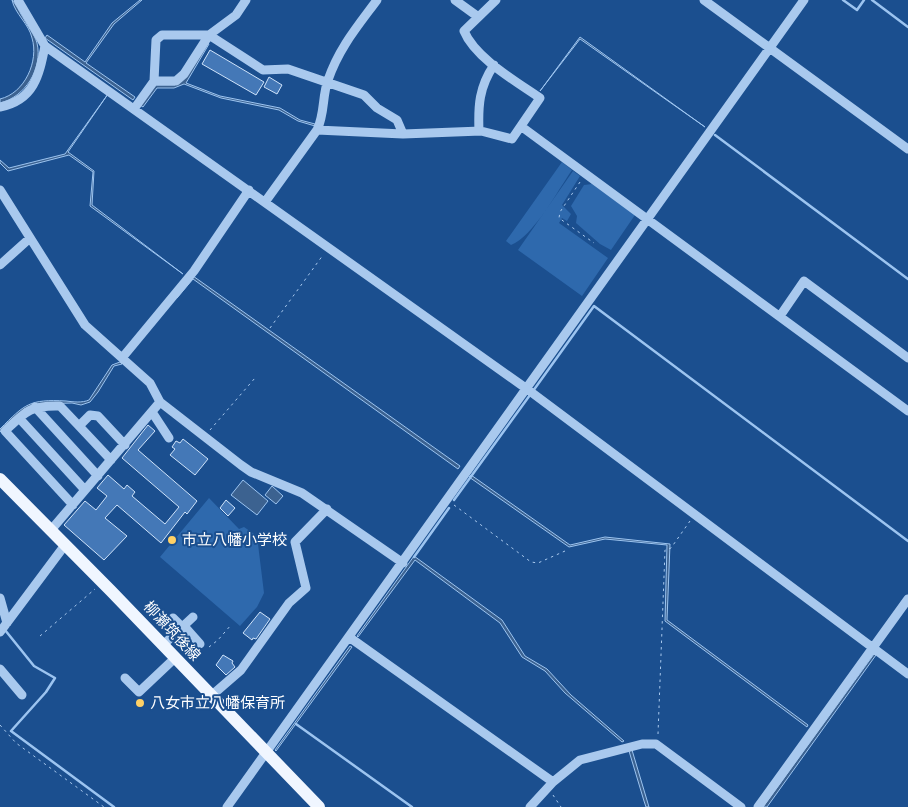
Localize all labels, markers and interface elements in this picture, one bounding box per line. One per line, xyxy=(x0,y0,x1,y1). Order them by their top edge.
place label: 市立八幡小学校 xyxy=(182,530,287,550)
marker: 市立八幡小学校 xyxy=(166,534,178,546)
street label: 柳瀬筑後線 xyxy=(139,597,205,665)
place label: 八女市立八幡保育所 xyxy=(150,693,285,713)
marker: 八女市立八幡保育所 xyxy=(134,697,146,709)

